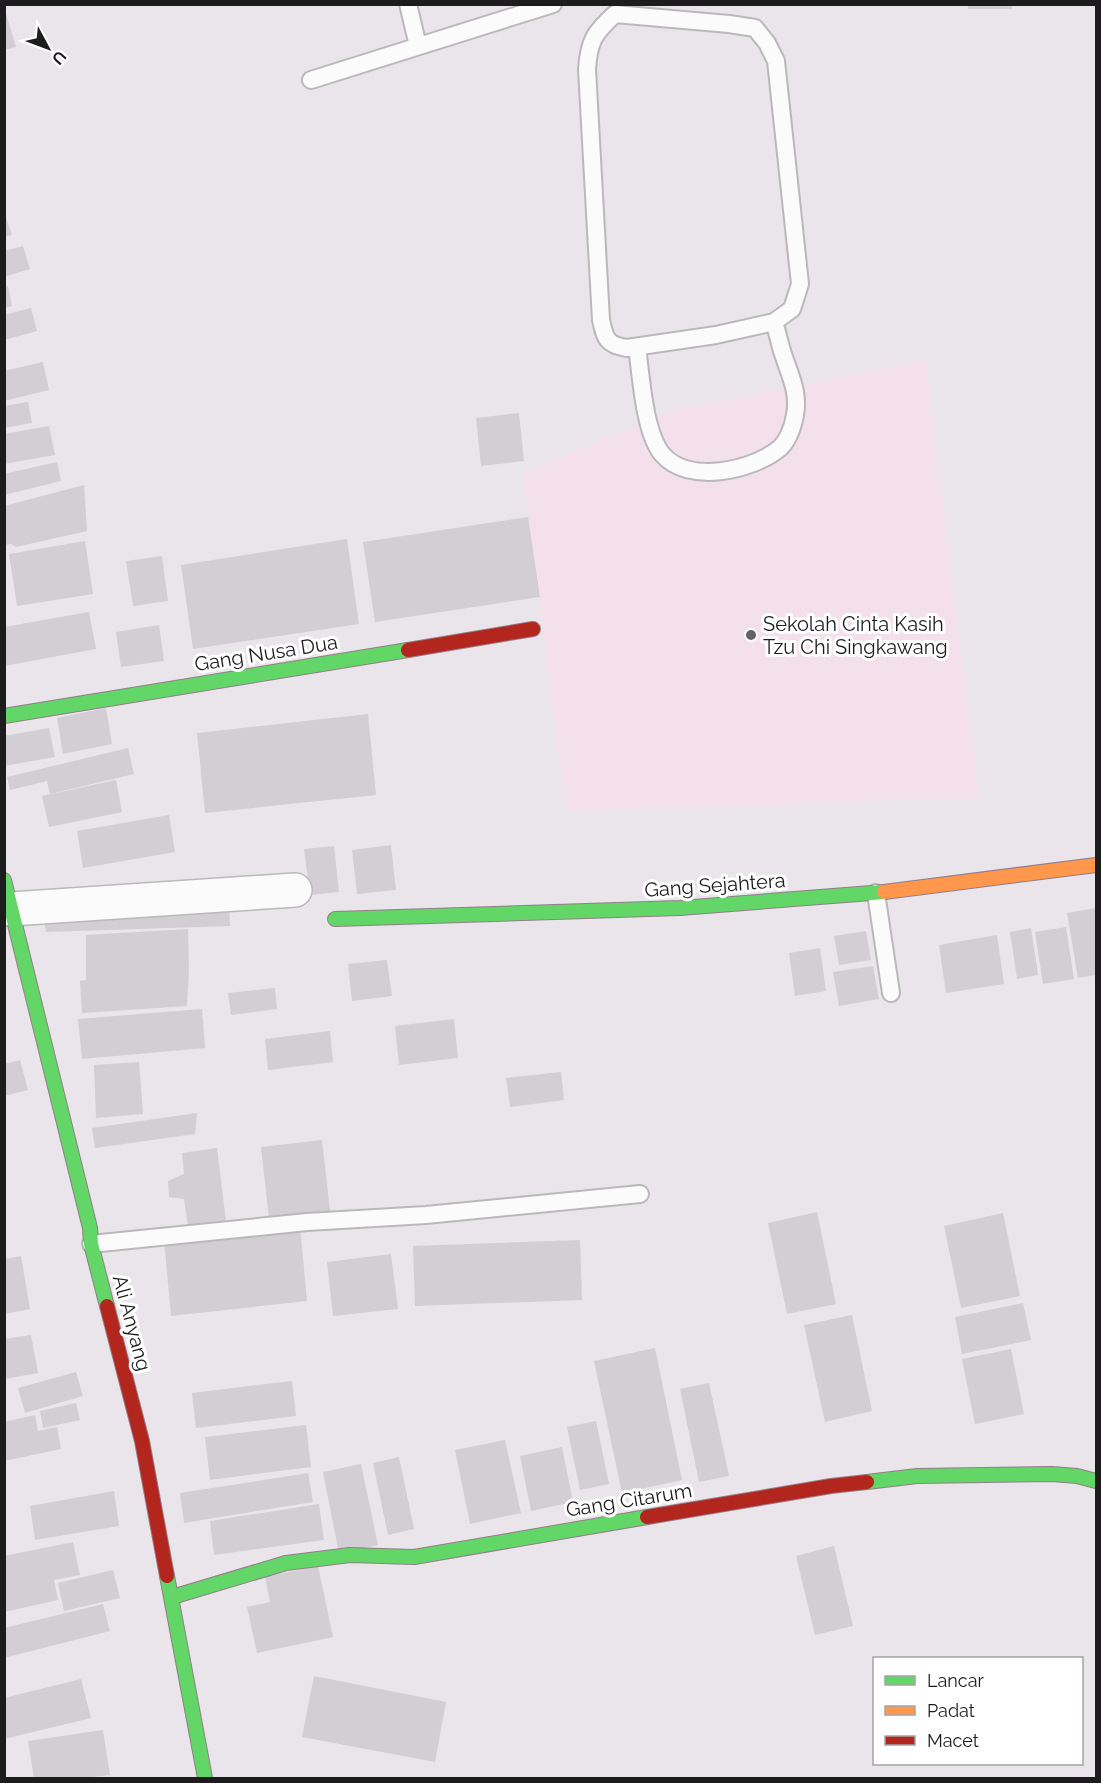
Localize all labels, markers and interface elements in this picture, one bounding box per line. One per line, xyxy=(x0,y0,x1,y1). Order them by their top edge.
north arrow xyxy=(18,18,78,78)
text: U xyxy=(48,47,70,68)
place label: Sekolah Cinta Kasih Tzu Chi Singkawang xyxy=(763,612,948,659)
marker: Sekolah Cinta Kasih Tzu Chi Singkawang xyxy=(744,628,758,642)
street label: Gang Nusa Dua xyxy=(193,630,339,676)
street label: Gang Sejahtera xyxy=(644,868,786,902)
street label: Ali Anyang xyxy=(108,1272,156,1374)
street label: Gang Citarum xyxy=(564,1478,694,1522)
legend xyxy=(873,1657,1083,1765)
text: Lancar xyxy=(927,1670,984,1691)
text: Padat xyxy=(927,1700,975,1721)
text: Macet xyxy=(927,1730,979,1751)

